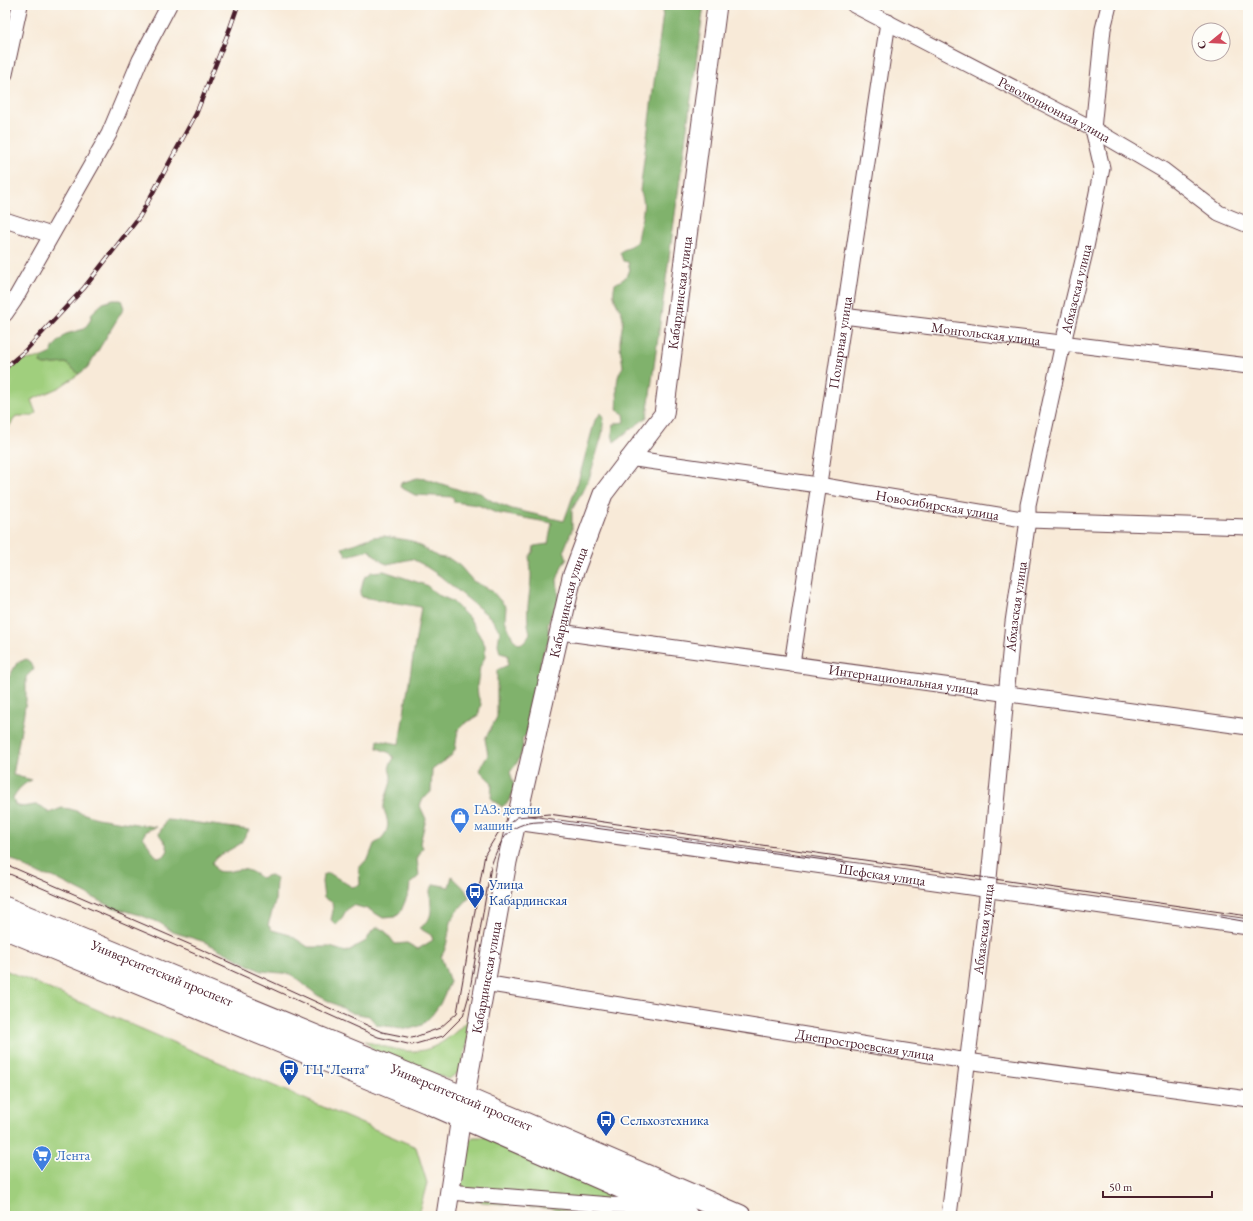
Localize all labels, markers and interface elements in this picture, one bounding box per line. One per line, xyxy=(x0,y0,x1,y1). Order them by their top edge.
north arrow xyxy=(1191,22,1231,62)
text: С xyxy=(1194,39,1209,51)
street label: Революционная улица xyxy=(995,72,1114,147)
street label: Кабардинская улица xyxy=(663,235,696,350)
street label: Абхазская улица xyxy=(1056,242,1095,336)
street label: Полярная улица xyxy=(824,295,856,390)
street label: Монгольская улица xyxy=(930,318,1042,349)
street label: Новосибирская улица xyxy=(874,486,1001,524)
street label: Кабардинская улица xyxy=(545,544,592,659)
street label: Абхазская улица xyxy=(1001,560,1031,654)
street label: Интернациональная улица xyxy=(828,660,980,699)
place label: ГАЗ: детали машин xyxy=(474,800,541,834)
shop icon: ГАЗ: детали машин xyxy=(449,806,471,834)
street label: Шефская улица xyxy=(838,859,927,890)
place label: Улица Кабардинская xyxy=(488,875,567,909)
bus stop icon: Улица Кабардинская xyxy=(464,881,486,909)
street label: Абхазская улица xyxy=(969,882,998,977)
street label: Кабардинская улица xyxy=(467,919,505,1035)
street label: Университетский проспект xyxy=(87,935,236,1010)
street label: Днепростроевская улица xyxy=(794,1024,936,1065)
bus stop icon: ТЦ "Лента" xyxy=(278,1058,300,1086)
street label: Университетский проспект xyxy=(387,1059,535,1135)
place label: ТЦ "Лента" xyxy=(303,1060,369,1078)
bus stop icon: Сельхозтехника xyxy=(595,1109,617,1137)
place label: Сельхозтехника xyxy=(620,1111,709,1129)
supermarket icon: Лента xyxy=(31,1144,53,1172)
place label: Лента xyxy=(56,1146,90,1164)
scale bar xyxy=(1103,1173,1212,1199)
text: 50 m xyxy=(1109,1179,1133,1195)

